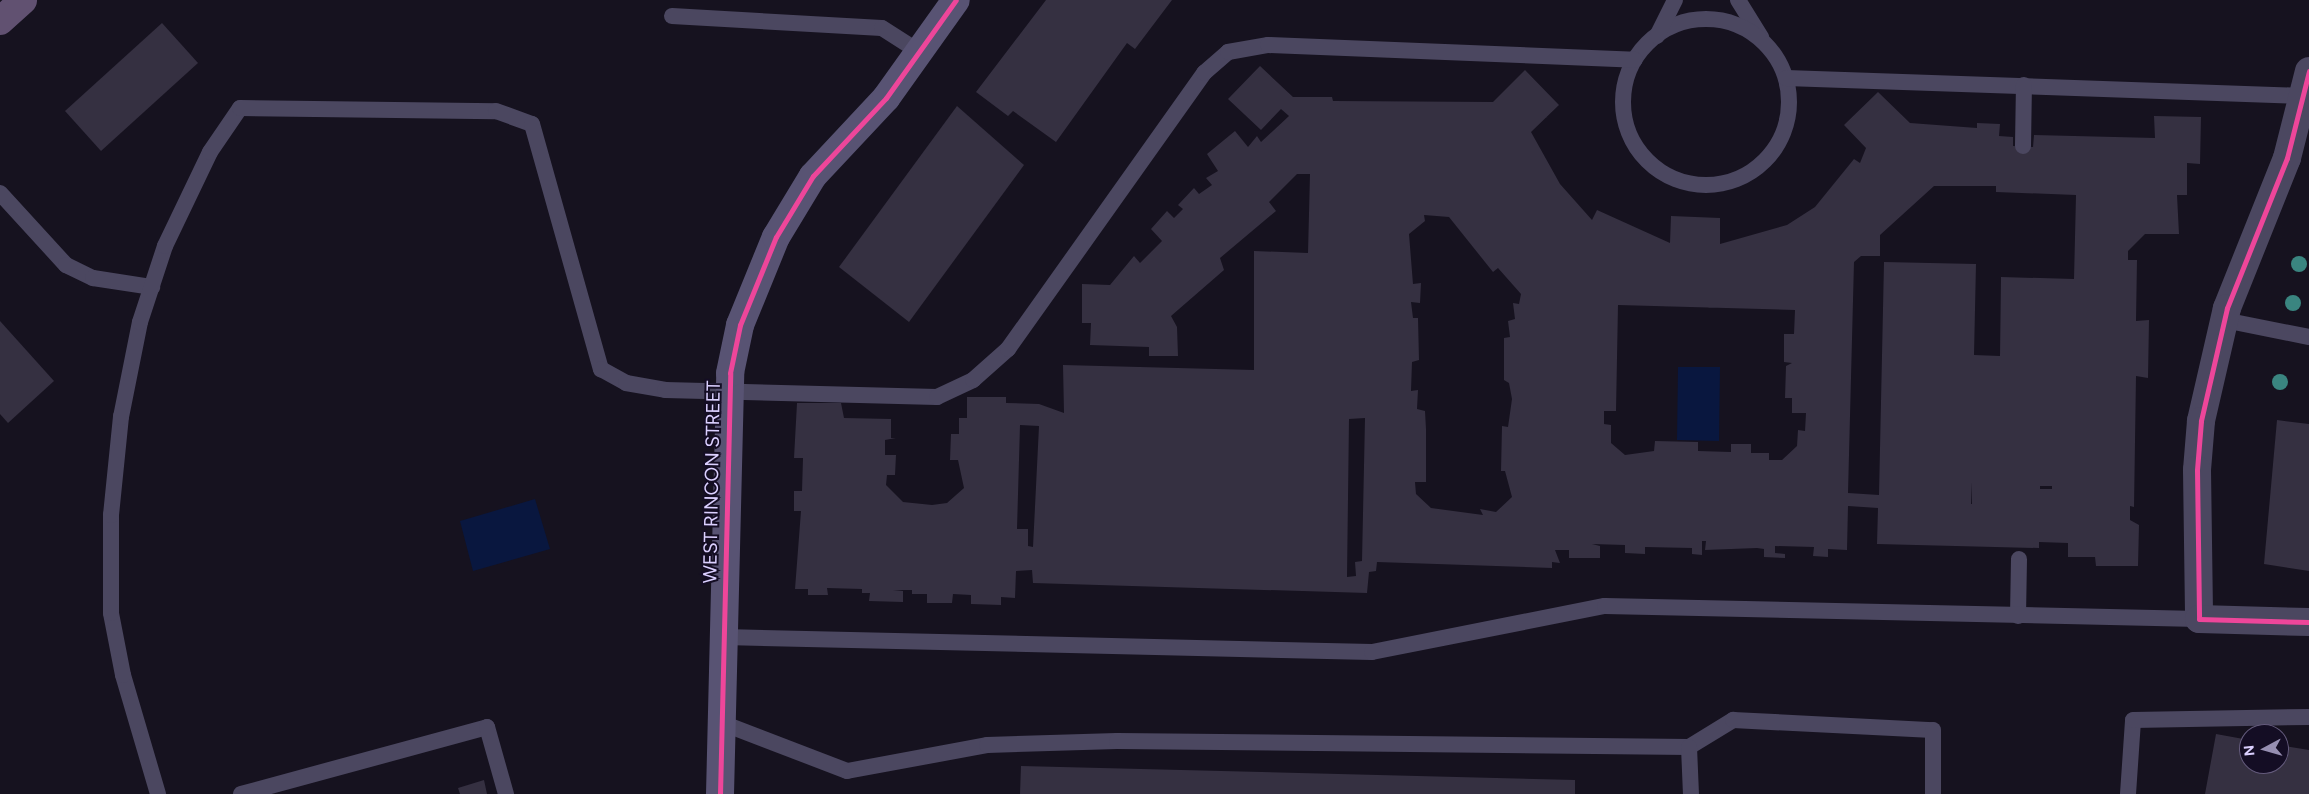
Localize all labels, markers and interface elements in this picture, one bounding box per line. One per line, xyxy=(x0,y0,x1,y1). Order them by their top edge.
street label: WEST RINCON STREET xyxy=(699,380,725,584)
north arrow xyxy=(2239,724,2289,774)
text: N xyxy=(2241,744,2259,757)

